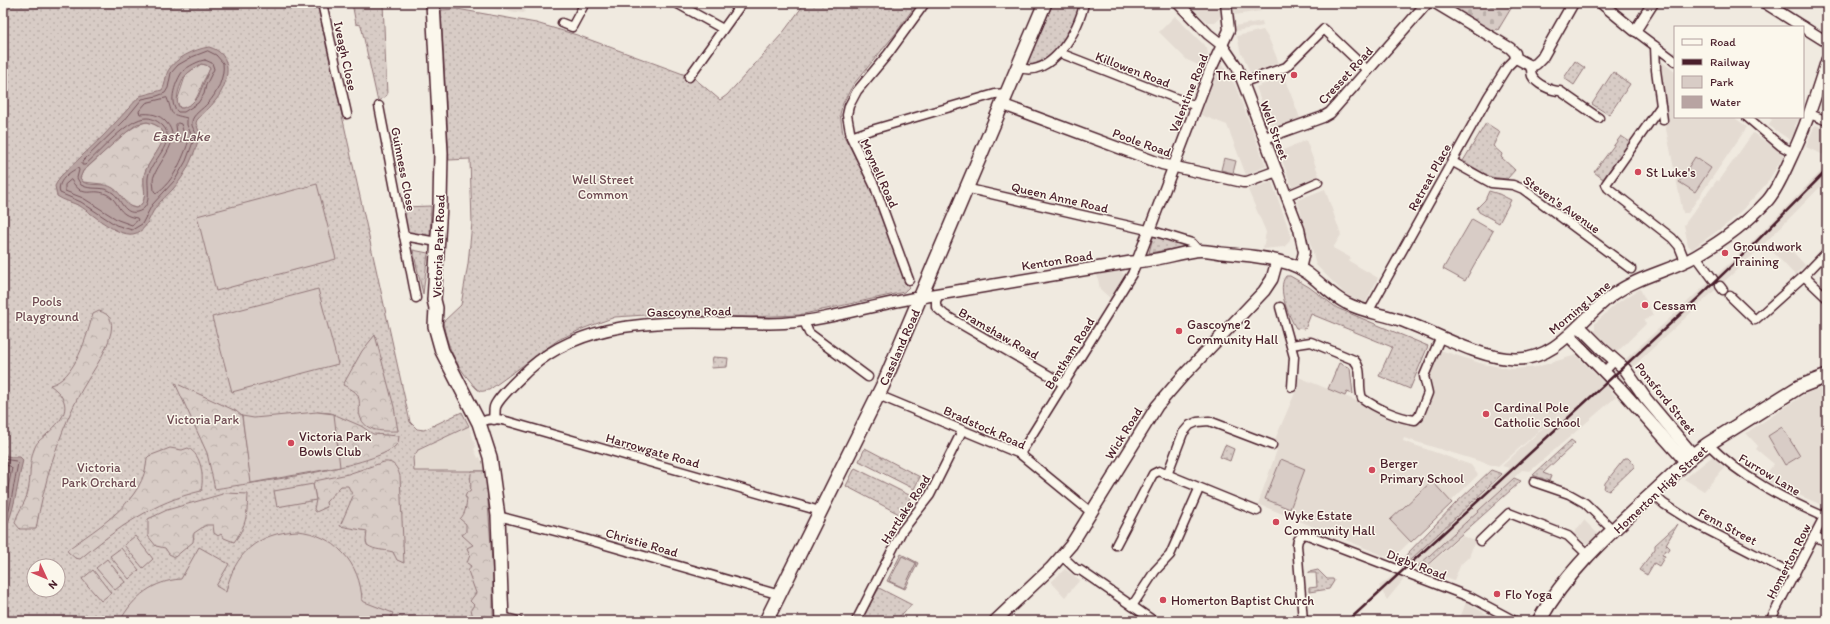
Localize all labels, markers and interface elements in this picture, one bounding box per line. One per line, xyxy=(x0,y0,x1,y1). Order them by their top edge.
street label: Iveagh Close xyxy=(331,20,360,92)
legend xyxy=(1674,26,1804,118)
text: Road xyxy=(1710,35,1736,49)
street label: Cresset Road xyxy=(1315,43,1376,107)
street label: Killowen Road xyxy=(1093,48,1172,91)
street label: Valentine Road xyxy=(1166,52,1211,135)
text: Railway xyxy=(1710,55,1750,69)
place label: The Refinery xyxy=(1216,68,1286,83)
marker: The Refinery xyxy=(1289,70,1299,80)
text: Park xyxy=(1710,75,1734,89)
text: Water xyxy=(1710,95,1741,109)
street label: Well Street xyxy=(1257,99,1292,162)
street label: Poole Road xyxy=(1110,125,1173,160)
street label: Guinness Close xyxy=(388,126,419,212)
water label: East Lake xyxy=(152,128,211,145)
street label: Meynell Road xyxy=(858,136,901,210)
street label: Retreat Place xyxy=(1405,141,1454,213)
place label: St Luke's xyxy=(1646,165,1696,180)
marker: St Luke's xyxy=(1633,167,1643,177)
park label: Well Street Common xyxy=(572,172,634,202)
street label: Steven's Avenue xyxy=(1520,172,1603,236)
street label: Queen Anne Road xyxy=(1010,179,1110,216)
street label: Victoria Park Road xyxy=(429,194,448,298)
place label: Groundwork Training xyxy=(1733,239,1802,269)
street label: Kenton Road xyxy=(1020,247,1094,274)
marker: Groundwork Training xyxy=(1720,248,1730,258)
street label: Morning Lane xyxy=(1546,277,1613,337)
park label: Pools Playground xyxy=(15,294,79,324)
place label: Cessam xyxy=(1653,298,1697,313)
marker: Cessam xyxy=(1640,300,1650,310)
street label: Gascoyne Road xyxy=(647,303,731,320)
street label: Bramshaw Road xyxy=(956,304,1042,362)
street label: Cassland Road xyxy=(876,307,923,388)
street label: Bentham Road xyxy=(1041,314,1098,392)
place label: Gascoyne 2 Community Hall xyxy=(1187,317,1279,347)
marker: Gascoyne 2 Community Hall xyxy=(1174,326,1184,336)
street label: Ponsford Street xyxy=(1632,359,1699,437)
place label: Cardinal Pole Catholic School xyxy=(1494,400,1581,430)
street label: Bradstock Road xyxy=(941,403,1028,452)
street label: Wick Road xyxy=(1102,404,1145,462)
marker: Cardinal Pole Catholic School xyxy=(1481,409,1491,419)
park label: Victoria Park xyxy=(167,412,240,427)
place label: Victoria Park Bowls Club xyxy=(299,429,372,459)
street label: Harrowgate Road xyxy=(604,430,702,471)
marker: Victoria Park Bowls Club xyxy=(286,438,296,448)
street label: Homerton High Street xyxy=(1610,442,1710,537)
street label: Furrow Lane xyxy=(1736,450,1803,499)
place label: Berger Primary School xyxy=(1380,456,1464,486)
park label: Victoria Park Orchard xyxy=(62,460,136,490)
marker: Berger Primary School xyxy=(1367,465,1377,475)
street label: Hartlake Road xyxy=(877,472,933,547)
street label: Fenn Street xyxy=(1696,505,1760,548)
place label: Wyke Estate Community Hall xyxy=(1284,508,1376,538)
marker: Wyke Estate Community Hall xyxy=(1271,517,1281,527)
street label: Homerton Row xyxy=(1763,521,1814,601)
street label: Christie Road xyxy=(604,525,680,560)
street label: Digby Road xyxy=(1385,546,1449,583)
north arrow xyxy=(26,558,66,598)
text: N xyxy=(46,577,60,592)
place label: Flo Yoga xyxy=(1505,587,1553,602)
marker: Flo Yoga xyxy=(1492,589,1502,599)
place label: Homerton Baptist Church xyxy=(1171,593,1314,608)
marker: Homerton Baptist Church xyxy=(1158,595,1168,605)

